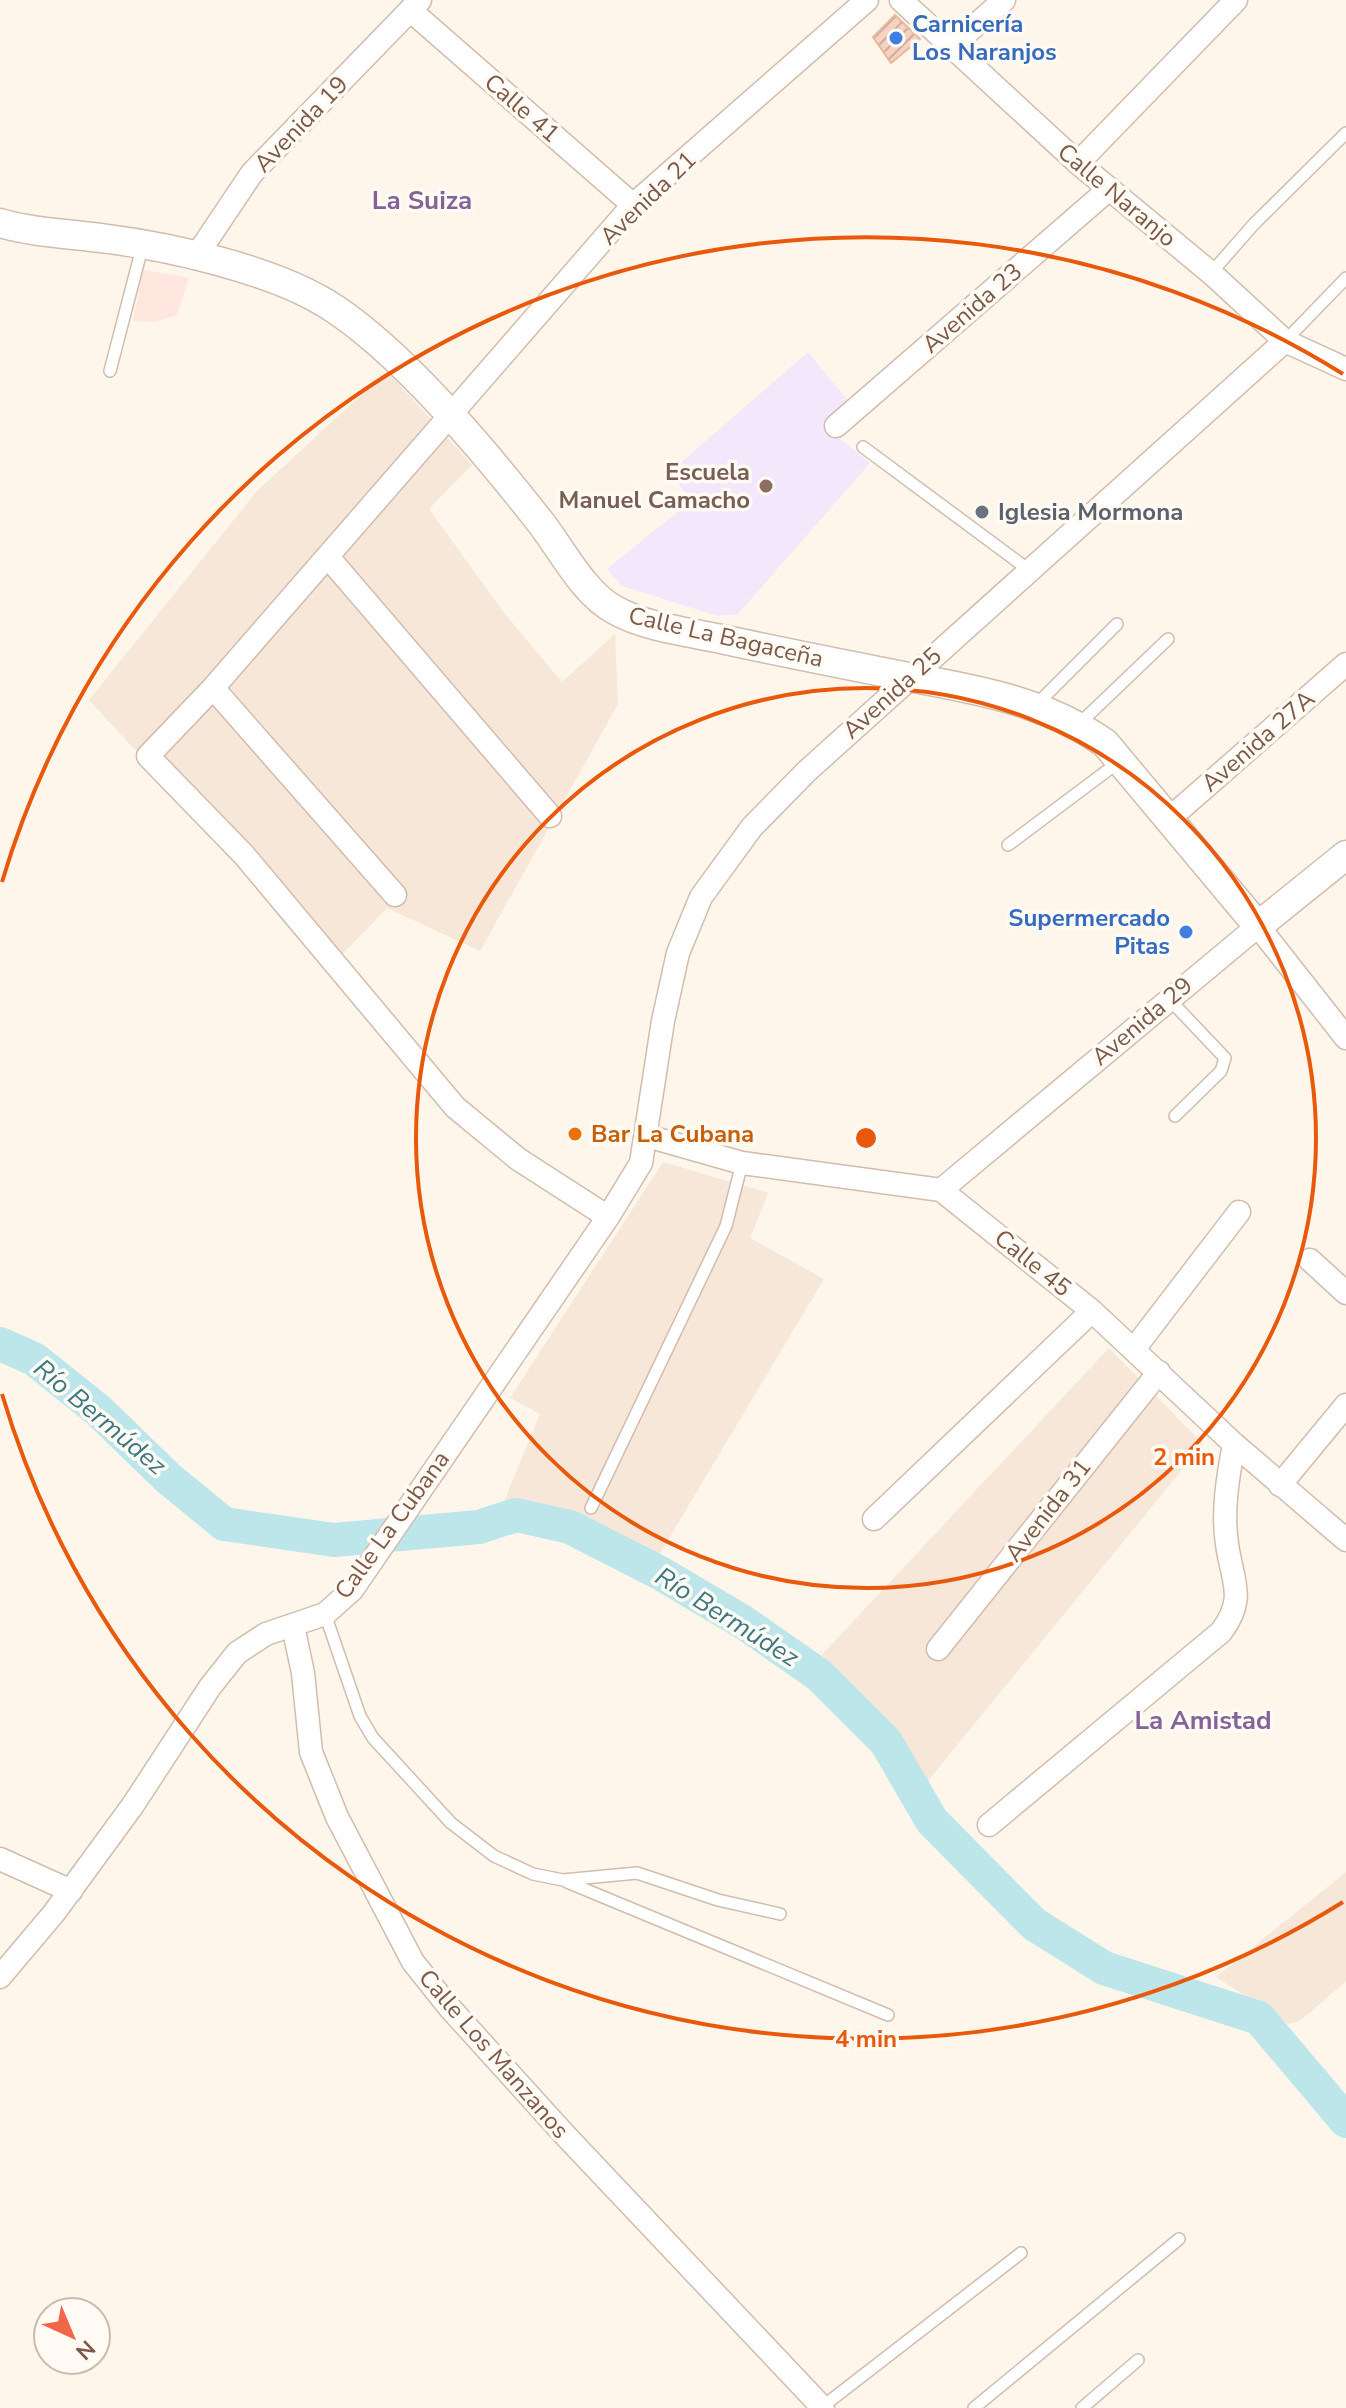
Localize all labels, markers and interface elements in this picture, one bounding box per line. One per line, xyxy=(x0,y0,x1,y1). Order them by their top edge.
place label: Carnicería Los Naranjos xyxy=(912,8,1057,68)
marker: Carnicería Los Naranjos xyxy=(887,29,905,47)
street label: Calle 41 xyxy=(477,66,567,150)
street label: Avenida 19 xyxy=(247,69,355,179)
street label: Calle Naranjo xyxy=(1051,136,1183,254)
street label: Avenida 21 xyxy=(593,144,703,252)
district label: La Suiza xyxy=(372,183,472,218)
street label: Avenida 23 xyxy=(915,256,1029,360)
place label: Escuela Manuel Camacho xyxy=(559,456,750,516)
marker: Escuela Manuel Camacho xyxy=(757,477,775,495)
place label: Iglesia Mormona xyxy=(998,496,1183,528)
marker: Iglesia Mormona xyxy=(973,503,991,521)
street label: Calle La Bagaceña xyxy=(625,599,827,675)
street label: Avenida 25 xyxy=(836,640,948,746)
street label: Avenida 27A xyxy=(1195,683,1322,799)
place label: Supermercado Pitas xyxy=(1008,902,1170,962)
marker: Supermercado Pitas xyxy=(1177,923,1195,941)
street label: Avenida 29 xyxy=(1085,969,1199,1073)
place label: Bar La Cubana xyxy=(591,1118,754,1150)
centre of rings xyxy=(852,1124,880,1152)
marker: Bar La Cubana xyxy=(566,1125,584,1143)
street label: Calle 45 xyxy=(988,1222,1078,1304)
water label: Río Bermúdez xyxy=(26,1351,174,1483)
text: 2 min xyxy=(1153,1441,1215,1473)
street label: Calle La Cubana xyxy=(327,1444,457,1606)
street label: Avenida 31 xyxy=(998,1452,1098,1568)
water label: Río Bermúdez xyxy=(649,1559,805,1675)
district label: La Amistad xyxy=(1135,1703,1272,1738)
street label: Calle Los Manzanos xyxy=(412,1963,576,2145)
text: 4 min xyxy=(835,2023,897,2055)
north arrow xyxy=(32,2296,112,2376)
text: N xyxy=(69,2333,102,2366)

